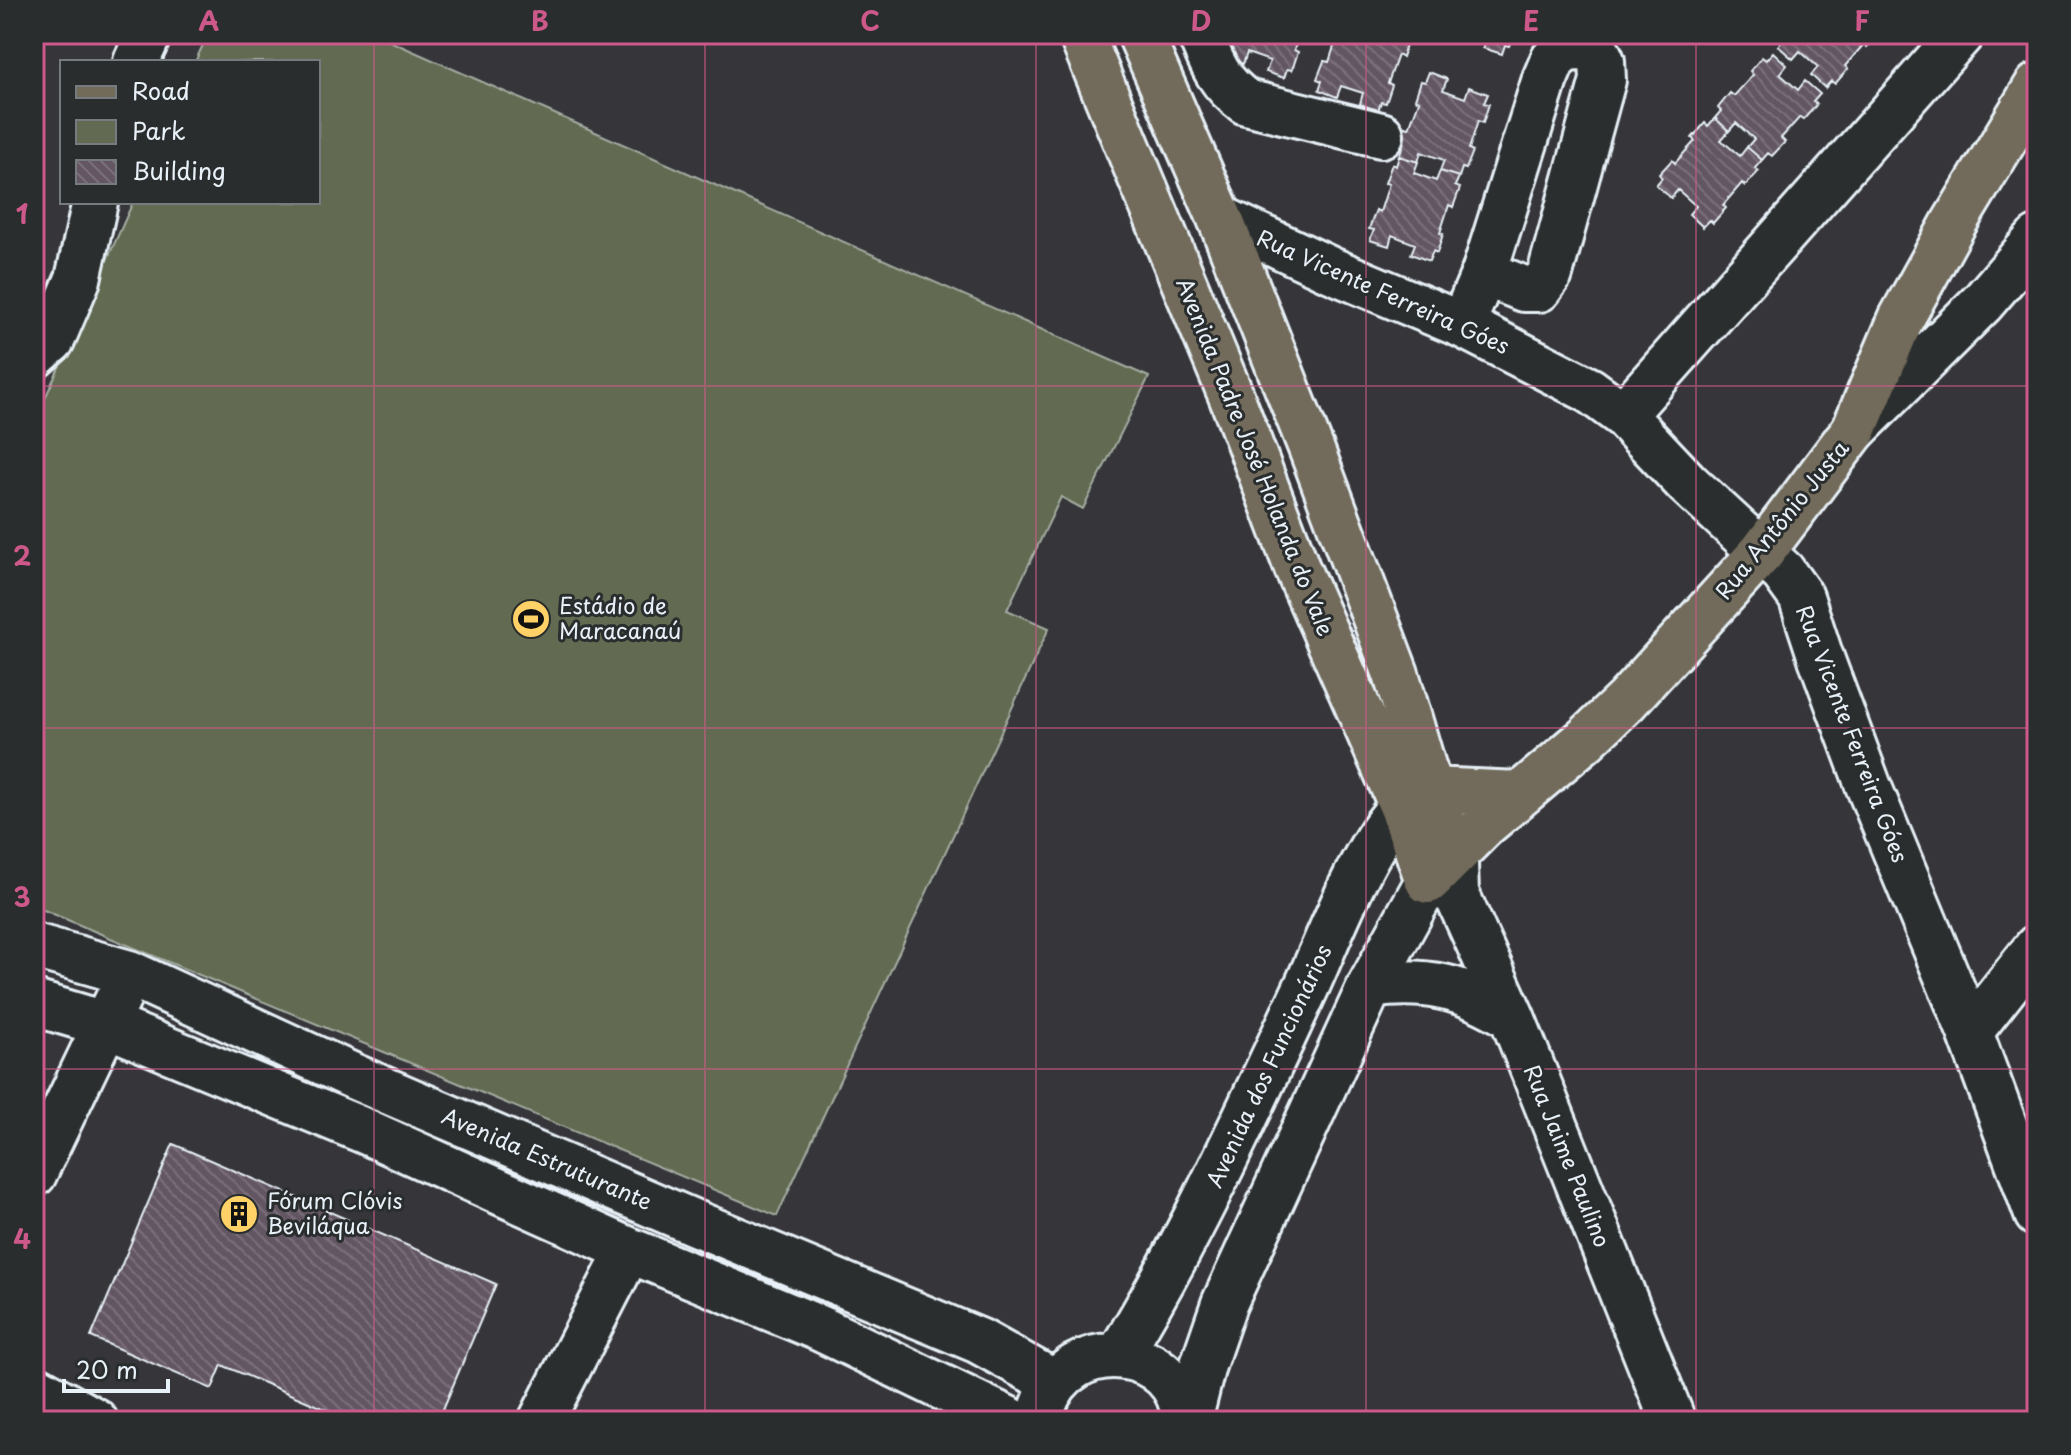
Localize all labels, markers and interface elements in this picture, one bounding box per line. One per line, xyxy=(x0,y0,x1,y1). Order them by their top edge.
text: A xyxy=(199,1,219,40)
text: B xyxy=(531,1,549,40)
text: C xyxy=(860,1,880,40)
text: D xyxy=(1191,1,1211,40)
text: E xyxy=(1523,1,1539,40)
text: F xyxy=(1854,1,1870,40)
legend xyxy=(60,60,320,204)
text: Road xyxy=(132,72,190,108)
text: Park xyxy=(132,112,186,148)
text: Building xyxy=(132,152,226,188)
text: 1 xyxy=(16,194,28,233)
street label: Rua Vicente Ferreira Góes xyxy=(1252,220,1515,361)
street label: Avenida Padre José Holanda do Vale xyxy=(1169,272,1344,641)
street label: Rua Antônio Justa xyxy=(1706,432,1856,606)
text: 2 xyxy=(13,536,31,575)
place label: Estádio de Maracanaú xyxy=(559,588,681,646)
sports icon: Estádio de Maracanaú xyxy=(510,598,552,640)
street label: Rua Vicente Ferreira Góes xyxy=(1789,600,1918,867)
text: 3 xyxy=(13,877,31,916)
street label: Avenida dos Funcionários xyxy=(1197,938,1339,1192)
street label: Rua Jaime Paulino xyxy=(1517,1059,1620,1252)
street label: Avenida Estruturante xyxy=(437,1098,658,1217)
place label: Fórum Clóvis Beviláqua xyxy=(267,1183,403,1241)
building icon: Fórum Clóvis Beviláqua xyxy=(218,1193,260,1235)
text: 4 xyxy=(13,1219,31,1258)
scale bar xyxy=(64,1343,168,1393)
text: 20 m xyxy=(76,1351,138,1387)

